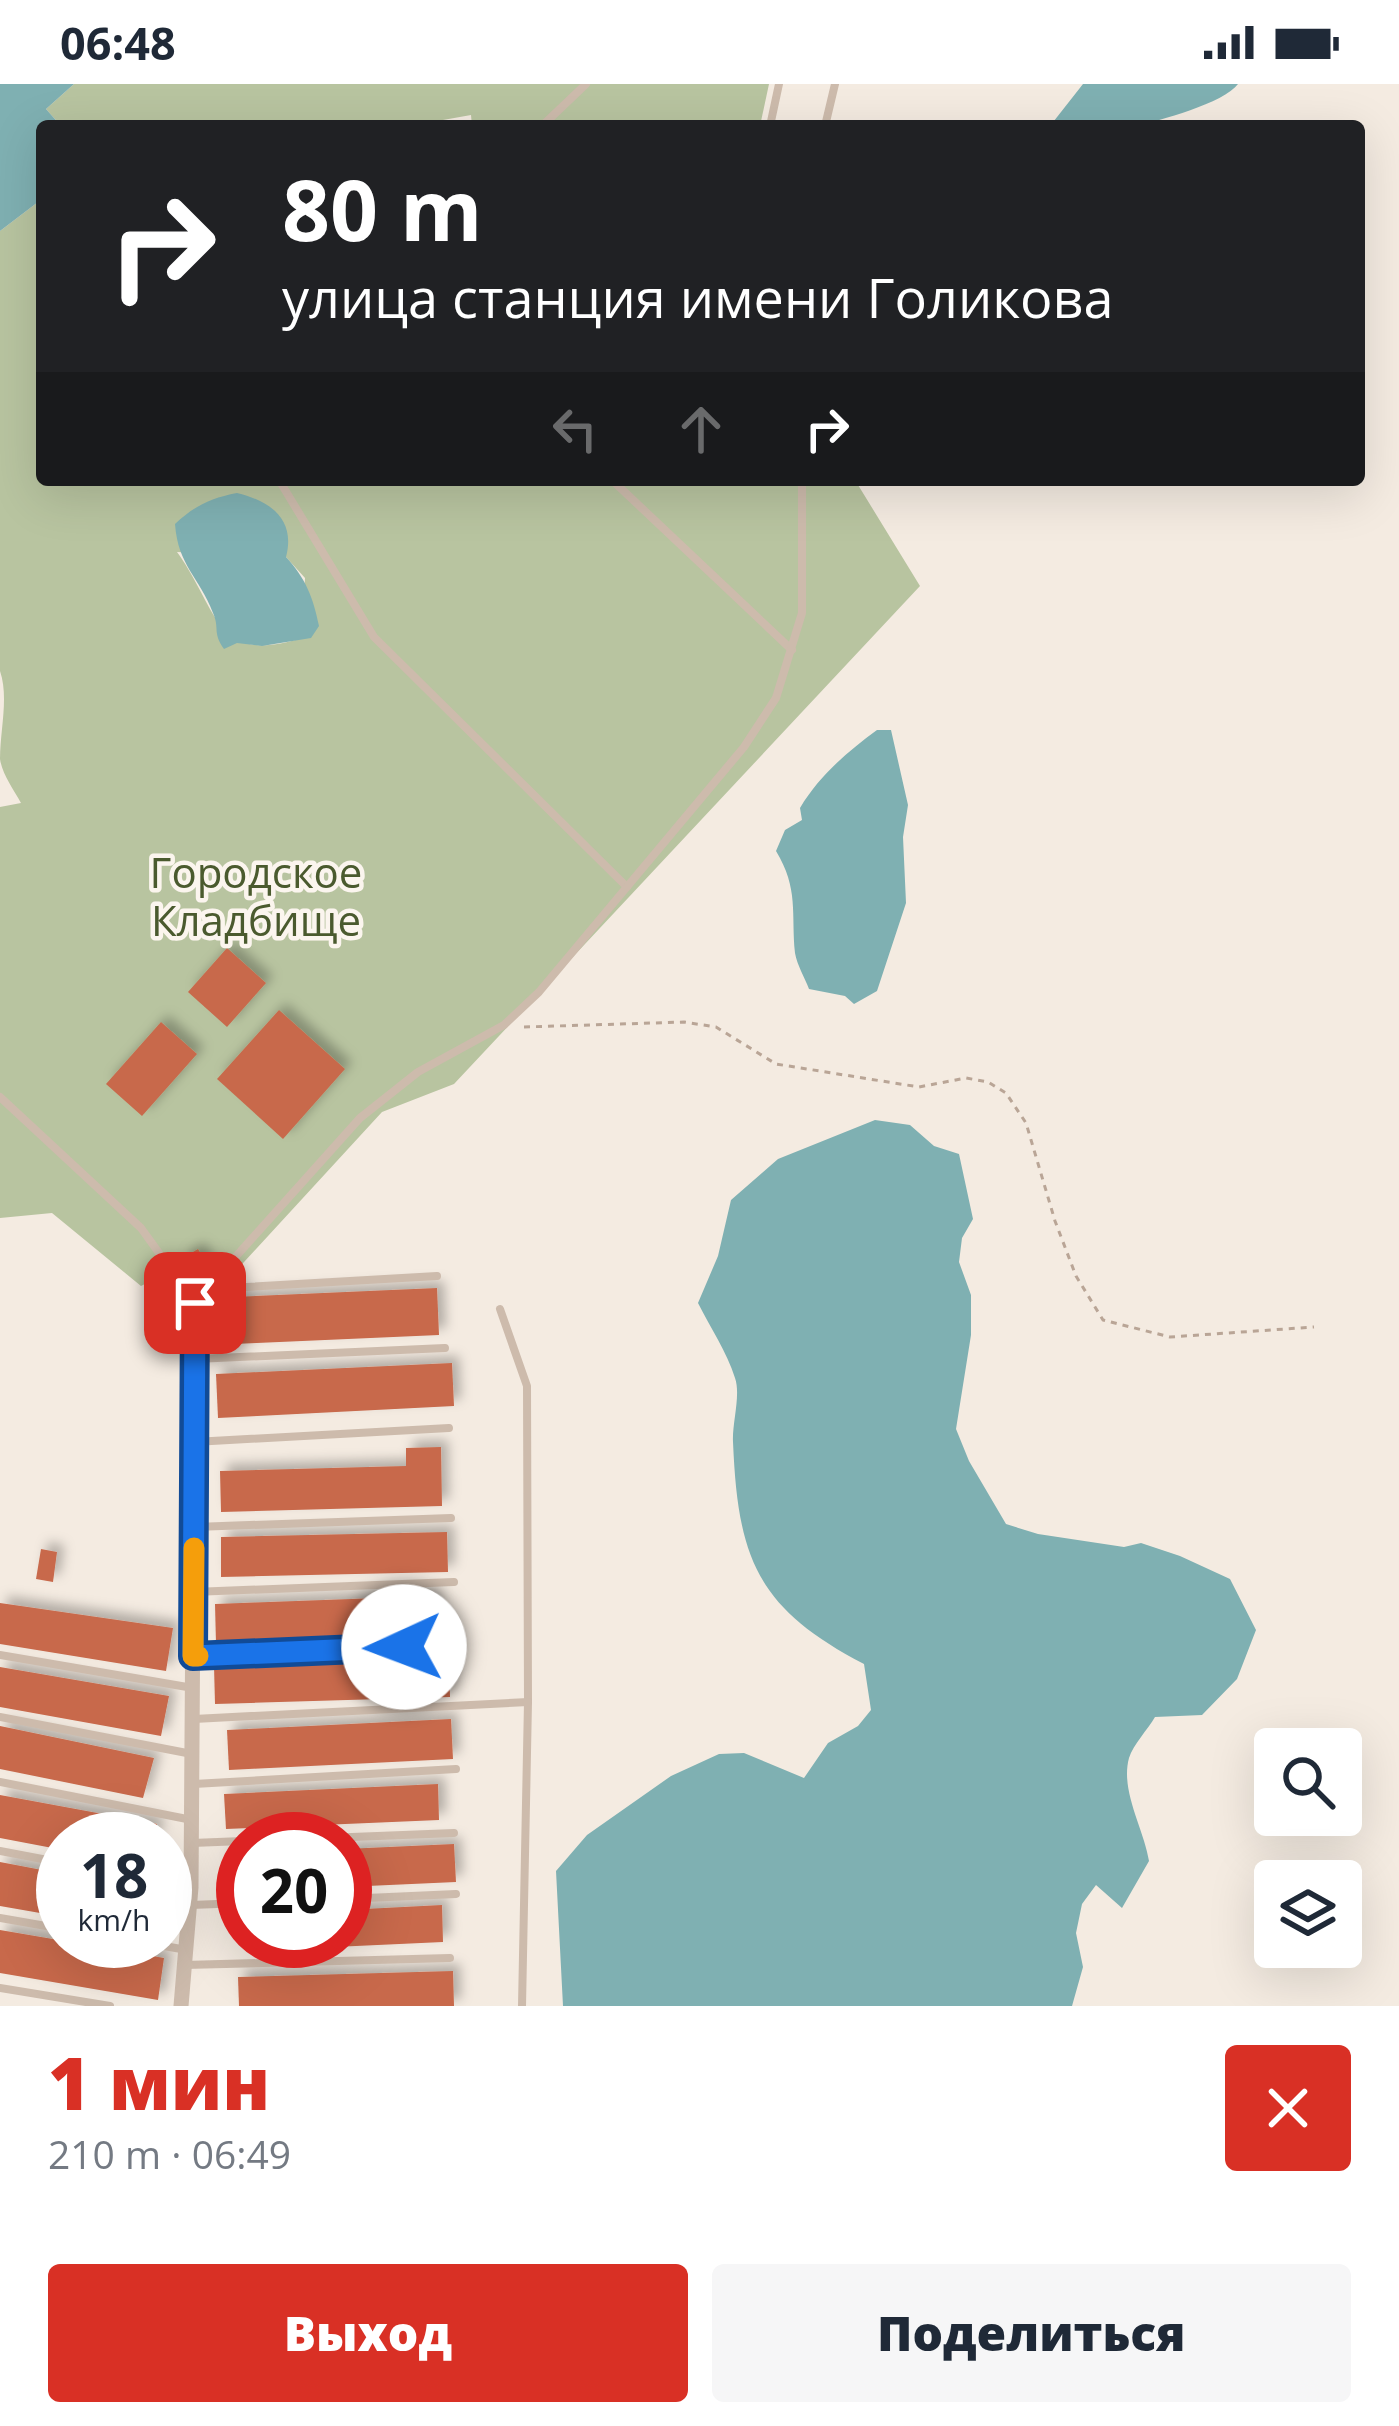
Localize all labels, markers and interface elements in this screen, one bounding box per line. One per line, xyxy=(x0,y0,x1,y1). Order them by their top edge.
text: 06:48 xyxy=(60,12,176,73)
text: 80 m xyxy=(282,151,482,266)
icon: right xyxy=(84,168,240,324)
text: улица станция имени Голикова xyxy=(282,260,1114,334)
icon: left xyxy=(542,396,608,462)
icon: ahead xyxy=(668,396,734,462)
icon: right xyxy=(794,396,860,462)
park label: Городское Кладбище xyxy=(150,843,362,948)
pin xyxy=(144,1252,246,1354)
icon: arrive xyxy=(162,1270,228,1336)
position arrow xyxy=(341,1584,467,1710)
map controls xyxy=(1254,1728,1362,1968)
button: search xyxy=(1254,1728,1362,1836)
speed limit sign: 20 xyxy=(216,1812,372,1968)
text: 18 xyxy=(80,1834,148,1916)
button: layers xyxy=(1254,1860,1362,1968)
text: km/h xyxy=(78,1899,150,1940)
text: 1 мин xyxy=(48,2033,270,2131)
button: close xyxy=(1225,2045,1351,2171)
text: 210 m · 06:49 xyxy=(48,2127,291,2180)
button: Выход xyxy=(48,2264,688,2402)
button: Поделиться xyxy=(712,2264,1351,2402)

